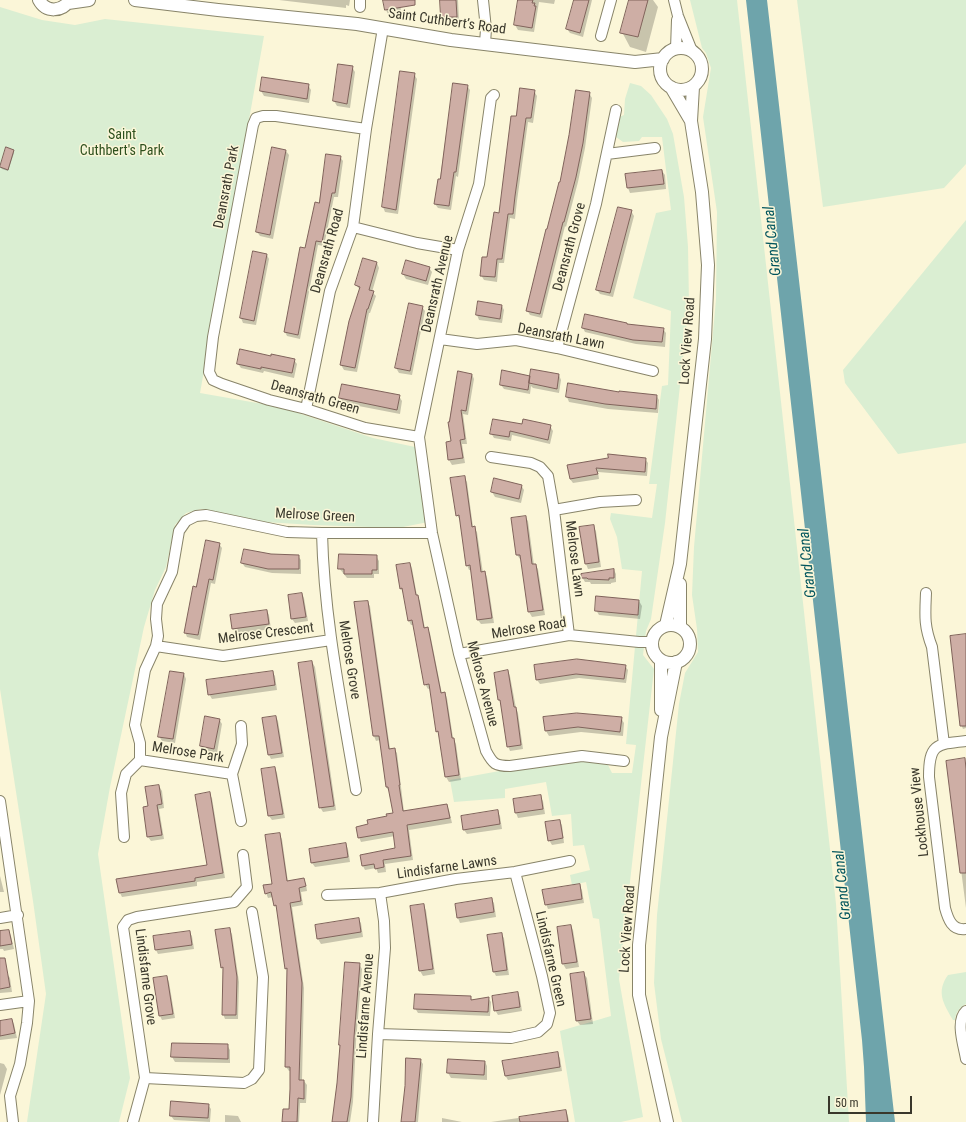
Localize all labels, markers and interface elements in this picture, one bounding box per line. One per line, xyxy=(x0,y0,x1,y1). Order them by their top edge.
street label: Saint Cuthbert’s Road xyxy=(387,5,507,39)
park label: Saint Cuthbert's Park xyxy=(80,127,164,160)
street label: Deansrath Park xyxy=(211,144,243,230)
street label: Deansrath Grove xyxy=(550,201,590,293)
water label: Grand Canal xyxy=(760,205,786,277)
street label: Deansrath Road xyxy=(308,207,348,295)
street label: Deansrath Avenue xyxy=(419,234,457,334)
street label: Lock View Road xyxy=(677,297,699,385)
street label: Deansrath Lawn xyxy=(516,320,606,354)
street label: Deansrath Green xyxy=(269,377,361,419)
street label: Melrose Green xyxy=(275,506,355,526)
street label: Melrose Lawn xyxy=(561,520,587,598)
water label: Grand Canal xyxy=(795,527,821,599)
street label: Melrose Road xyxy=(490,615,568,643)
street label: Melrose Grove xyxy=(334,619,364,701)
street label: Melrose Crescent xyxy=(217,620,315,648)
street label: Melrose Avenue xyxy=(463,639,501,729)
street label: Melrose Park xyxy=(151,739,225,767)
street label: Lockhouse View xyxy=(907,766,933,858)
water label: Grand Canal xyxy=(830,849,856,921)
street label: Lindisfarne Lawns xyxy=(396,853,498,883)
street label: Lock View Road xyxy=(617,885,639,973)
street label: Lindisfarne Green xyxy=(531,910,569,1008)
street label: Lindisfarne Grove xyxy=(131,928,159,1026)
street label: Lindisfarne Avenue xyxy=(354,953,378,1059)
scale bar xyxy=(830,1088,914,1114)
text: 50 m xyxy=(835,1096,859,1110)

